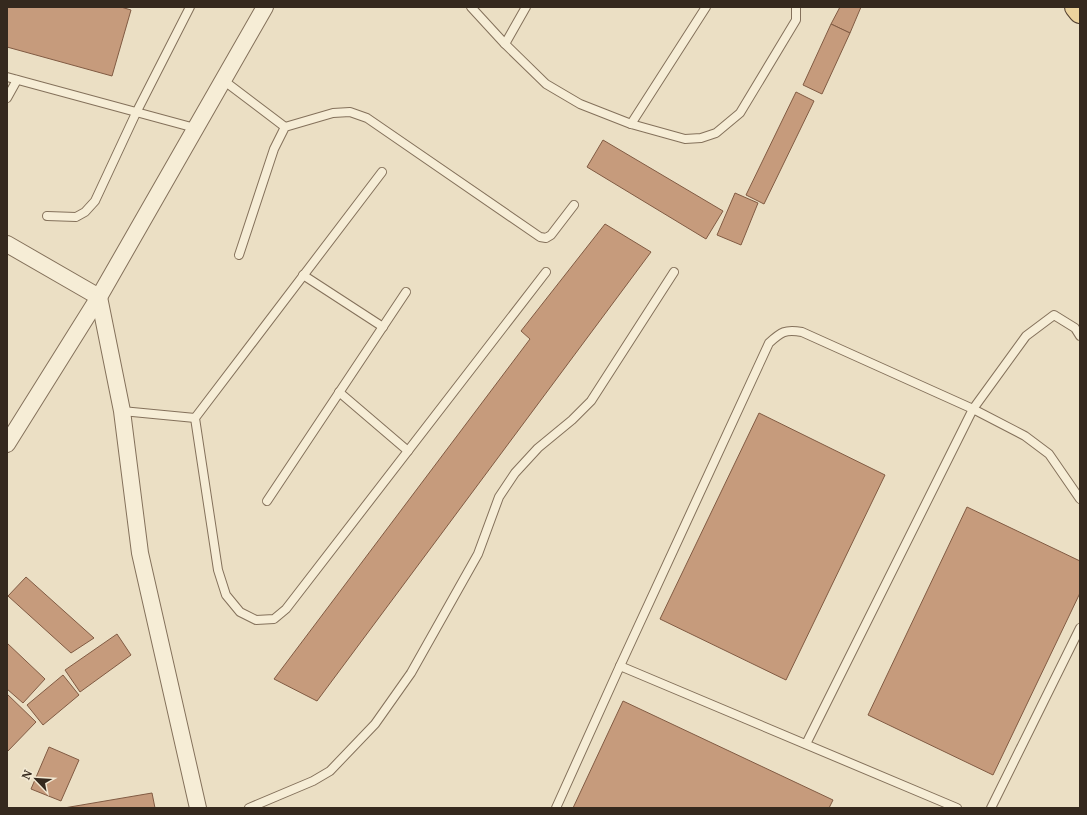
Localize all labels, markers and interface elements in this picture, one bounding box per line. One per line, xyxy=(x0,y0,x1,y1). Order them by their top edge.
north arrow xyxy=(16,759,56,799)
text: N xyxy=(19,768,35,782)

